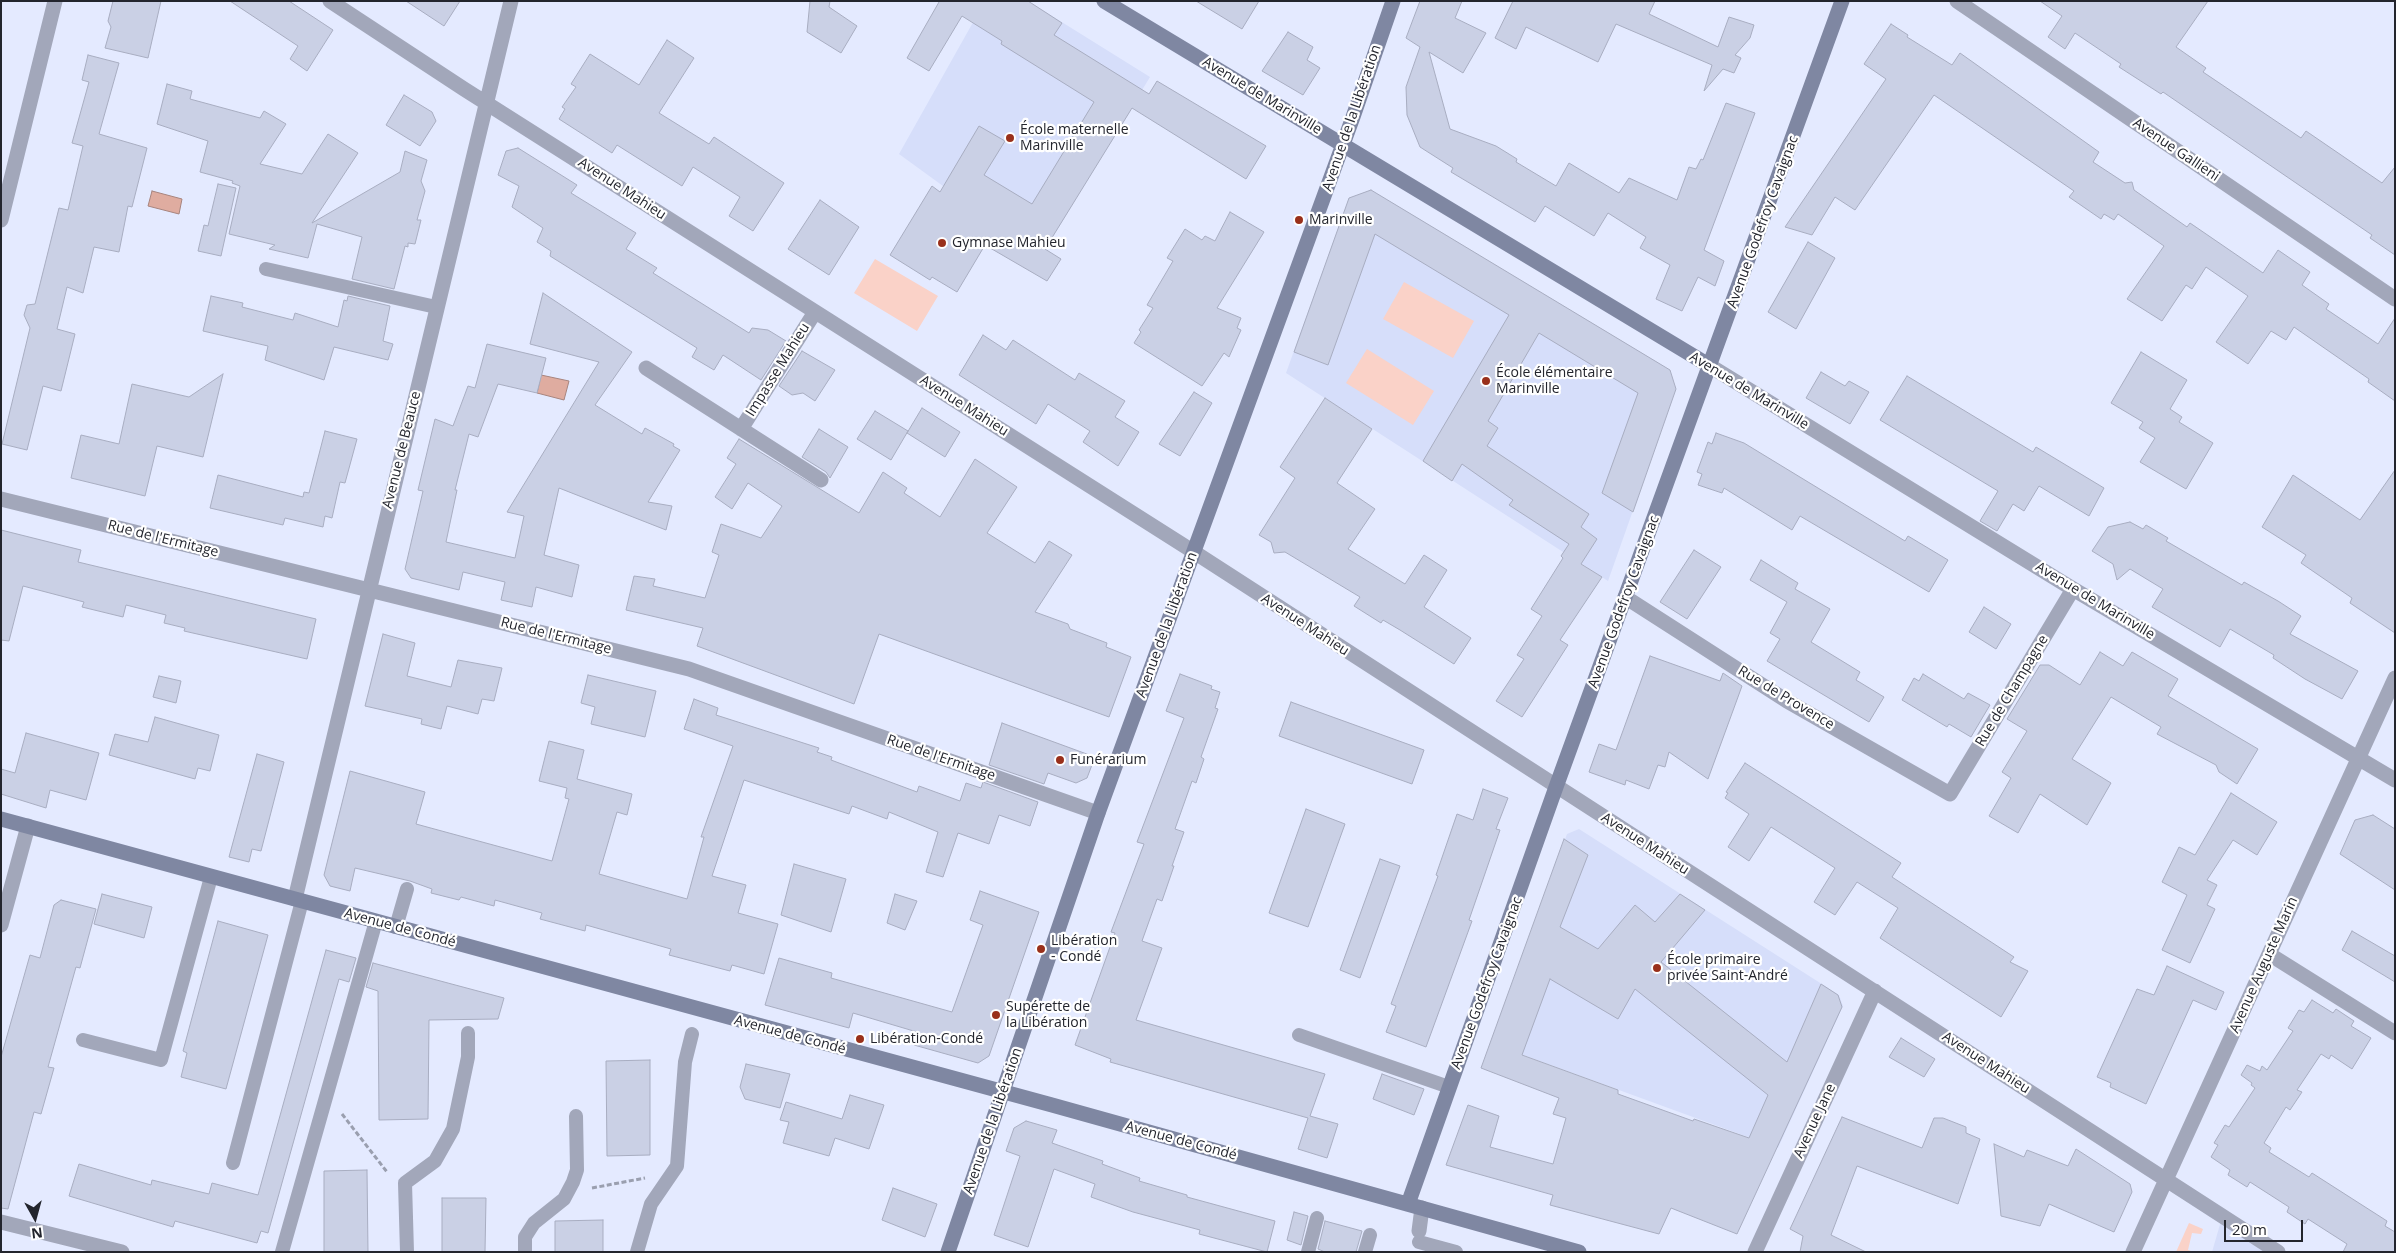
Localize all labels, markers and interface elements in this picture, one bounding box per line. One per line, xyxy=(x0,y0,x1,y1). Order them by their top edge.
street label: Avenue de la Libération xyxy=(1319,43,1385,193)
street label: Avenue de Marinville xyxy=(1199,54,1325,138)
street label: Avenue Gallieni xyxy=(2129,115,2223,185)
place label: École maternelle Marinville xyxy=(1020,122,1129,154)
marker: École maternelle Marinville xyxy=(1004,132,1016,144)
street label: Avenue Godefroy Cavaignac xyxy=(1724,133,1802,311)
street label: Avenue Mahieu xyxy=(575,154,669,224)
place label: Marinville xyxy=(1309,212,1373,228)
marker: Marinville xyxy=(1293,214,1305,226)
place label: Gymnase Mahieu xyxy=(952,235,1066,251)
marker: Gymnase Mahieu xyxy=(936,237,948,249)
street label: Impasse Mahieu xyxy=(743,320,813,420)
street label: Avenue de Marinville xyxy=(1686,349,1812,433)
place label: École élémentaire Marinville xyxy=(1496,365,1612,398)
street label: Avenue Mahieu xyxy=(917,372,1011,440)
marker: École élémentaire Marinville xyxy=(1480,375,1492,387)
street label: Avenue de Beauce xyxy=(379,390,425,510)
street label: Avenue Godefroy Cavaignac xyxy=(1585,513,1663,691)
street label: Rue de l'Ermitage xyxy=(106,517,220,561)
street label: Avenue de la Libération xyxy=(1133,550,1201,700)
street label: Avenue de Marinville xyxy=(2032,559,2158,643)
street label: Avenue Mahieu xyxy=(1258,590,1352,660)
street label: Rue de l'Ermitage xyxy=(499,614,613,658)
street label: Rue de Champagne xyxy=(1972,632,2052,750)
street label: Rue de Provence xyxy=(1735,663,1837,733)
street label: Rue de l'Ermitage xyxy=(885,732,997,784)
place label: Funérarium xyxy=(1070,752,1147,768)
marker: Funérarium xyxy=(1054,754,1066,766)
street label: Avenue Mahieu xyxy=(1598,809,1692,879)
street label: Avenue Godefroy Cavaignac xyxy=(1448,894,1526,1072)
street label: Avenue Auguste Marin xyxy=(2226,894,2302,1036)
street label: Avenue de Condé xyxy=(342,905,458,951)
place label: Libération - Condé xyxy=(1051,933,1117,966)
marker: Libération - Condé xyxy=(1035,943,1047,955)
place label: École primaire privée Saint-André xyxy=(1667,952,1788,984)
marker: École primaire privée Saint-André xyxy=(1651,962,1663,974)
place label: Supérette de la Libération xyxy=(1006,999,1090,1032)
marker: Supérette de la Libération xyxy=(990,1009,1002,1021)
street label: Avenue de Condé xyxy=(732,1012,848,1058)
street label: Avenue Mahieu xyxy=(1939,1028,2033,1098)
place label: Libération-Condé xyxy=(870,1031,983,1047)
marker: Libération-Condé xyxy=(854,1033,866,1045)
street label: Avenue de la Libération xyxy=(960,1046,1026,1196)
street label: Avenue Jane xyxy=(1790,1081,1840,1161)
street label: Avenue de Condé xyxy=(1123,1118,1239,1164)
north arrow xyxy=(10,1193,60,1243)
scale bar xyxy=(2226,1210,2305,1242)
text: 20 m xyxy=(2232,1219,2267,1239)
text: N xyxy=(30,1223,44,1244)

